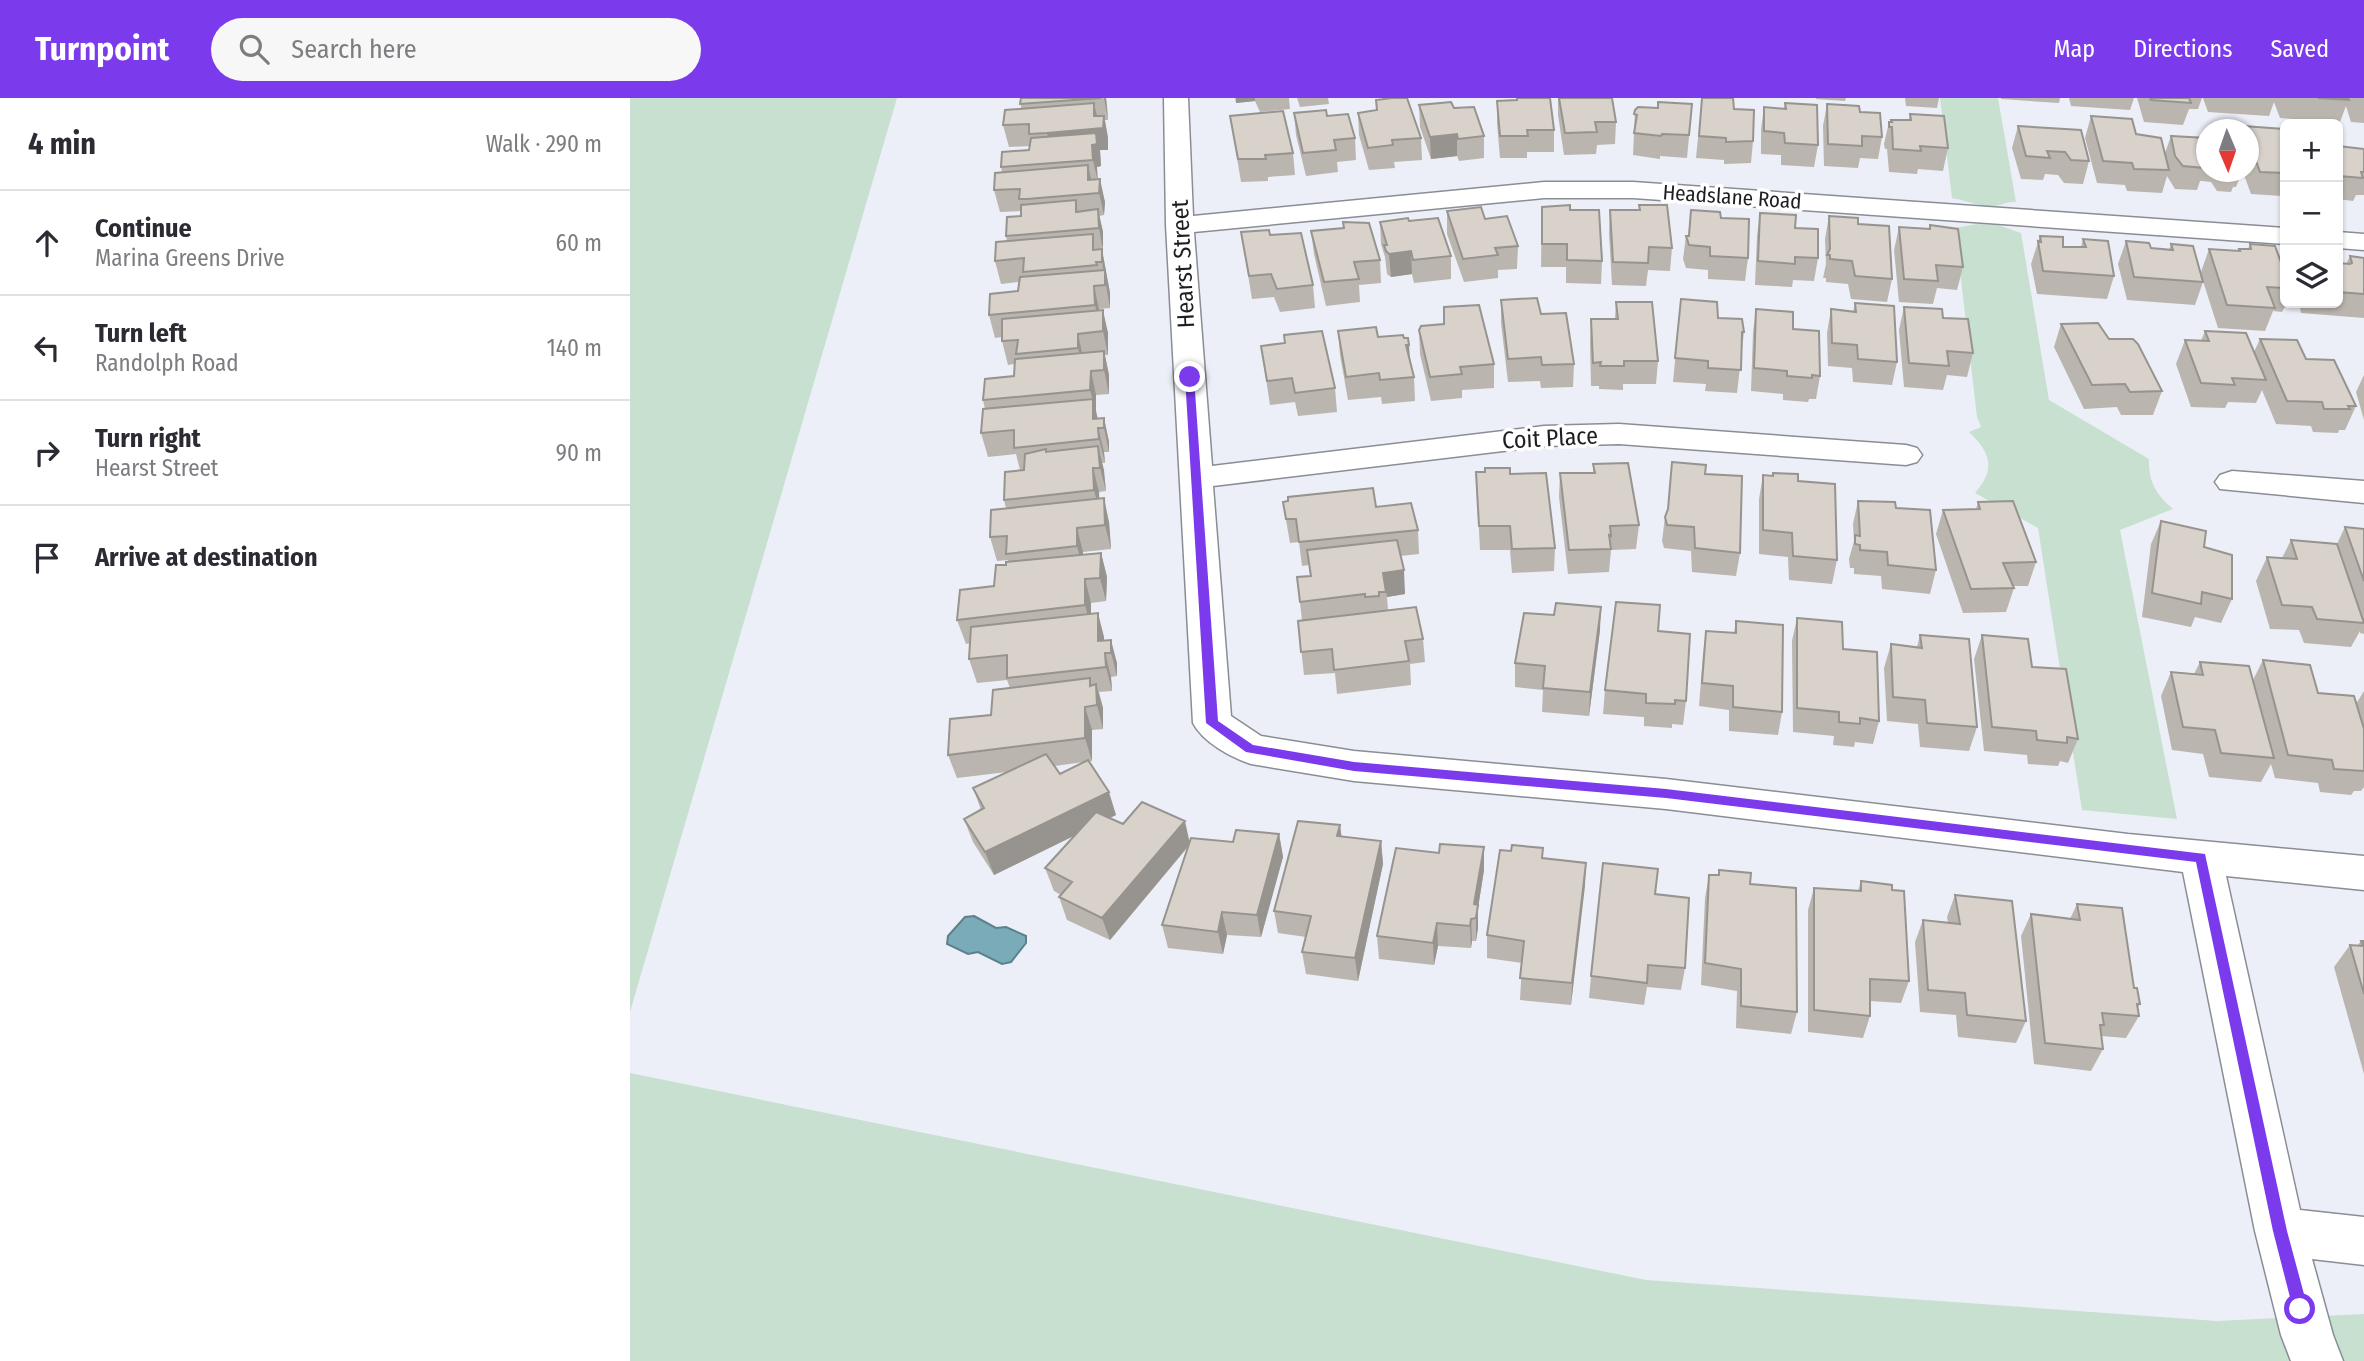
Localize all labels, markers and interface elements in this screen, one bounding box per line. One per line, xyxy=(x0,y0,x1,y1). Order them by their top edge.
search box xyxy=(211,18,701,81)
text: Turnpoint xyxy=(35,29,169,69)
icon: search xyxy=(235,30,273,68)
text: Search here xyxy=(291,34,417,65)
text: Map xyxy=(2054,35,2095,63)
text: Directions xyxy=(2133,35,2232,63)
text: Saved xyxy=(2270,35,2329,63)
north arrow xyxy=(2196,119,2259,182)
map controls xyxy=(2280,119,2343,308)
button: + xyxy=(2280,119,2343,182)
text: 4 min xyxy=(28,126,96,162)
text: Walk · 290 m xyxy=(486,130,602,158)
street label: Headslane Road xyxy=(1662,179,1802,215)
button: − xyxy=(2280,182,2343,245)
street label: Hearst Street xyxy=(1166,199,1200,329)
text: Continue xyxy=(95,213,192,244)
icon: ahead xyxy=(28,224,66,262)
text: 60 m xyxy=(556,229,602,257)
text: Marina Greens Drive xyxy=(95,244,285,272)
button: layers xyxy=(2280,245,2343,308)
text: Turn left xyxy=(95,318,187,349)
icon: left xyxy=(28,329,66,367)
text: 140 m xyxy=(547,334,602,362)
text: Randolph Road xyxy=(95,349,239,377)
route end xyxy=(1174,361,1205,392)
street label: Coit Place xyxy=(1501,422,1599,454)
text: Turn right xyxy=(95,423,201,454)
icon: right xyxy=(28,434,66,472)
text: 90 m xyxy=(556,439,602,467)
text: Hearst Street xyxy=(95,454,218,482)
icon: arrive xyxy=(28,539,66,577)
text: Arrive at destination xyxy=(95,542,318,573)
route start xyxy=(2284,1293,2315,1324)

